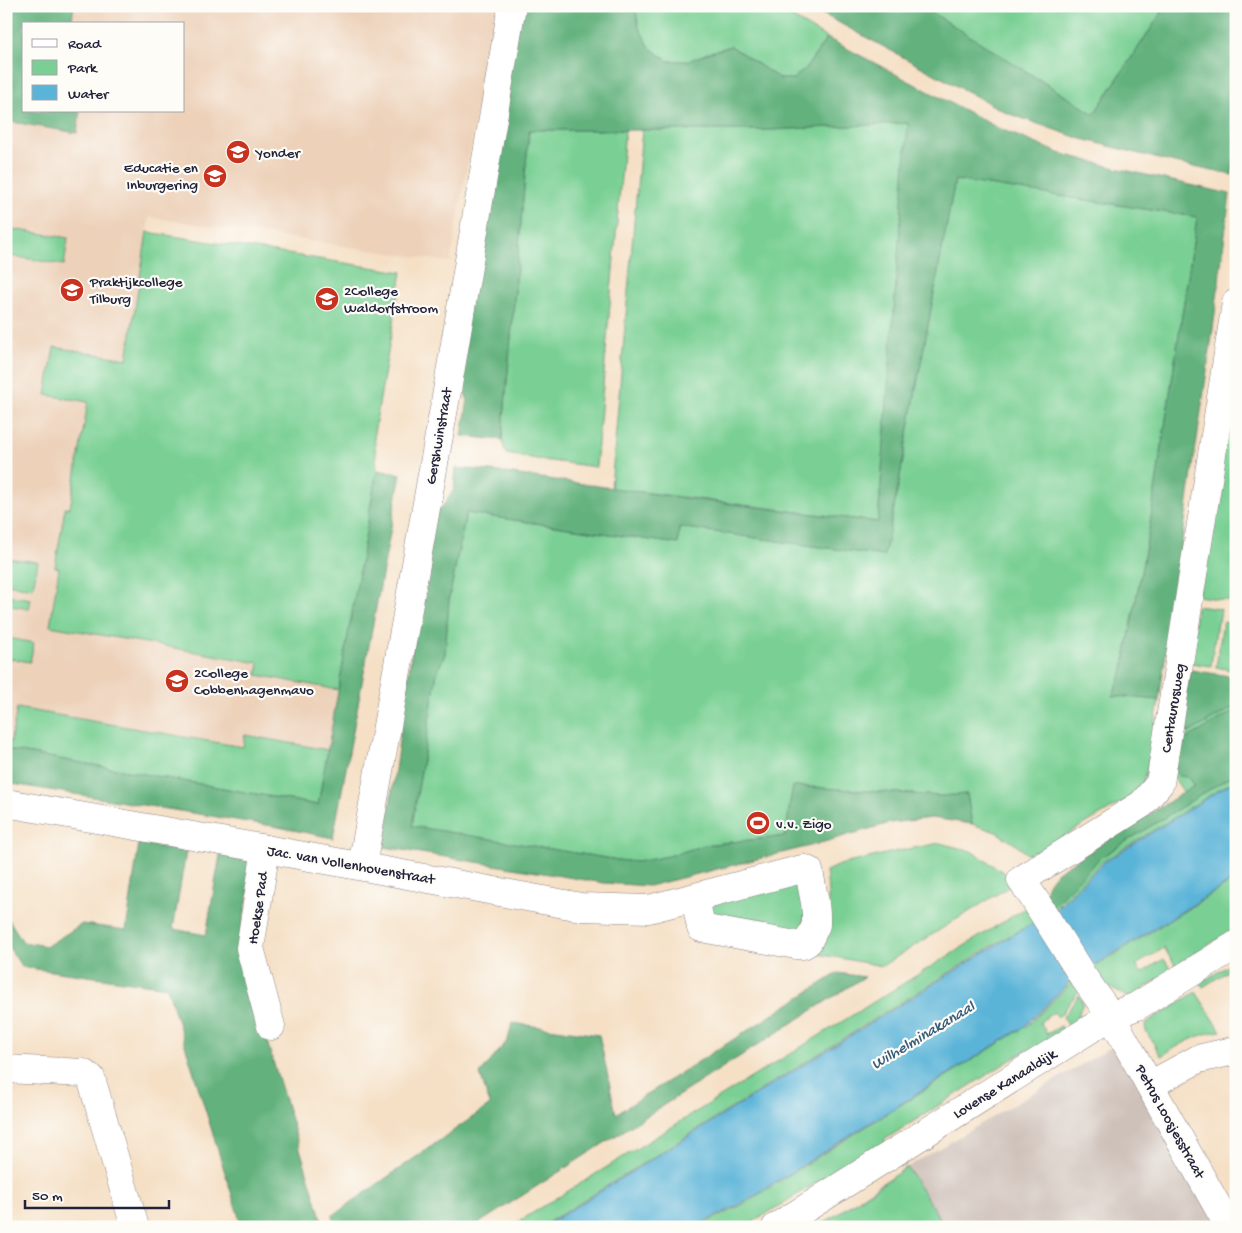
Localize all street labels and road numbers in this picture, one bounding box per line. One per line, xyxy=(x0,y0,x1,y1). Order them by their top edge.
street label: Gershwinstraat xyxy=(423,385,458,486)
street label: Centaurusweg xyxy=(1158,662,1190,754)
street label: Jac. van Vollenhovenstraat xyxy=(265,842,438,890)
street label: Hoekse Pad xyxy=(245,870,273,946)
street label: Lovense Kanaaldijk xyxy=(950,1045,1061,1124)
street label: Petrus Loosjesstraat xyxy=(1130,1061,1209,1184)

